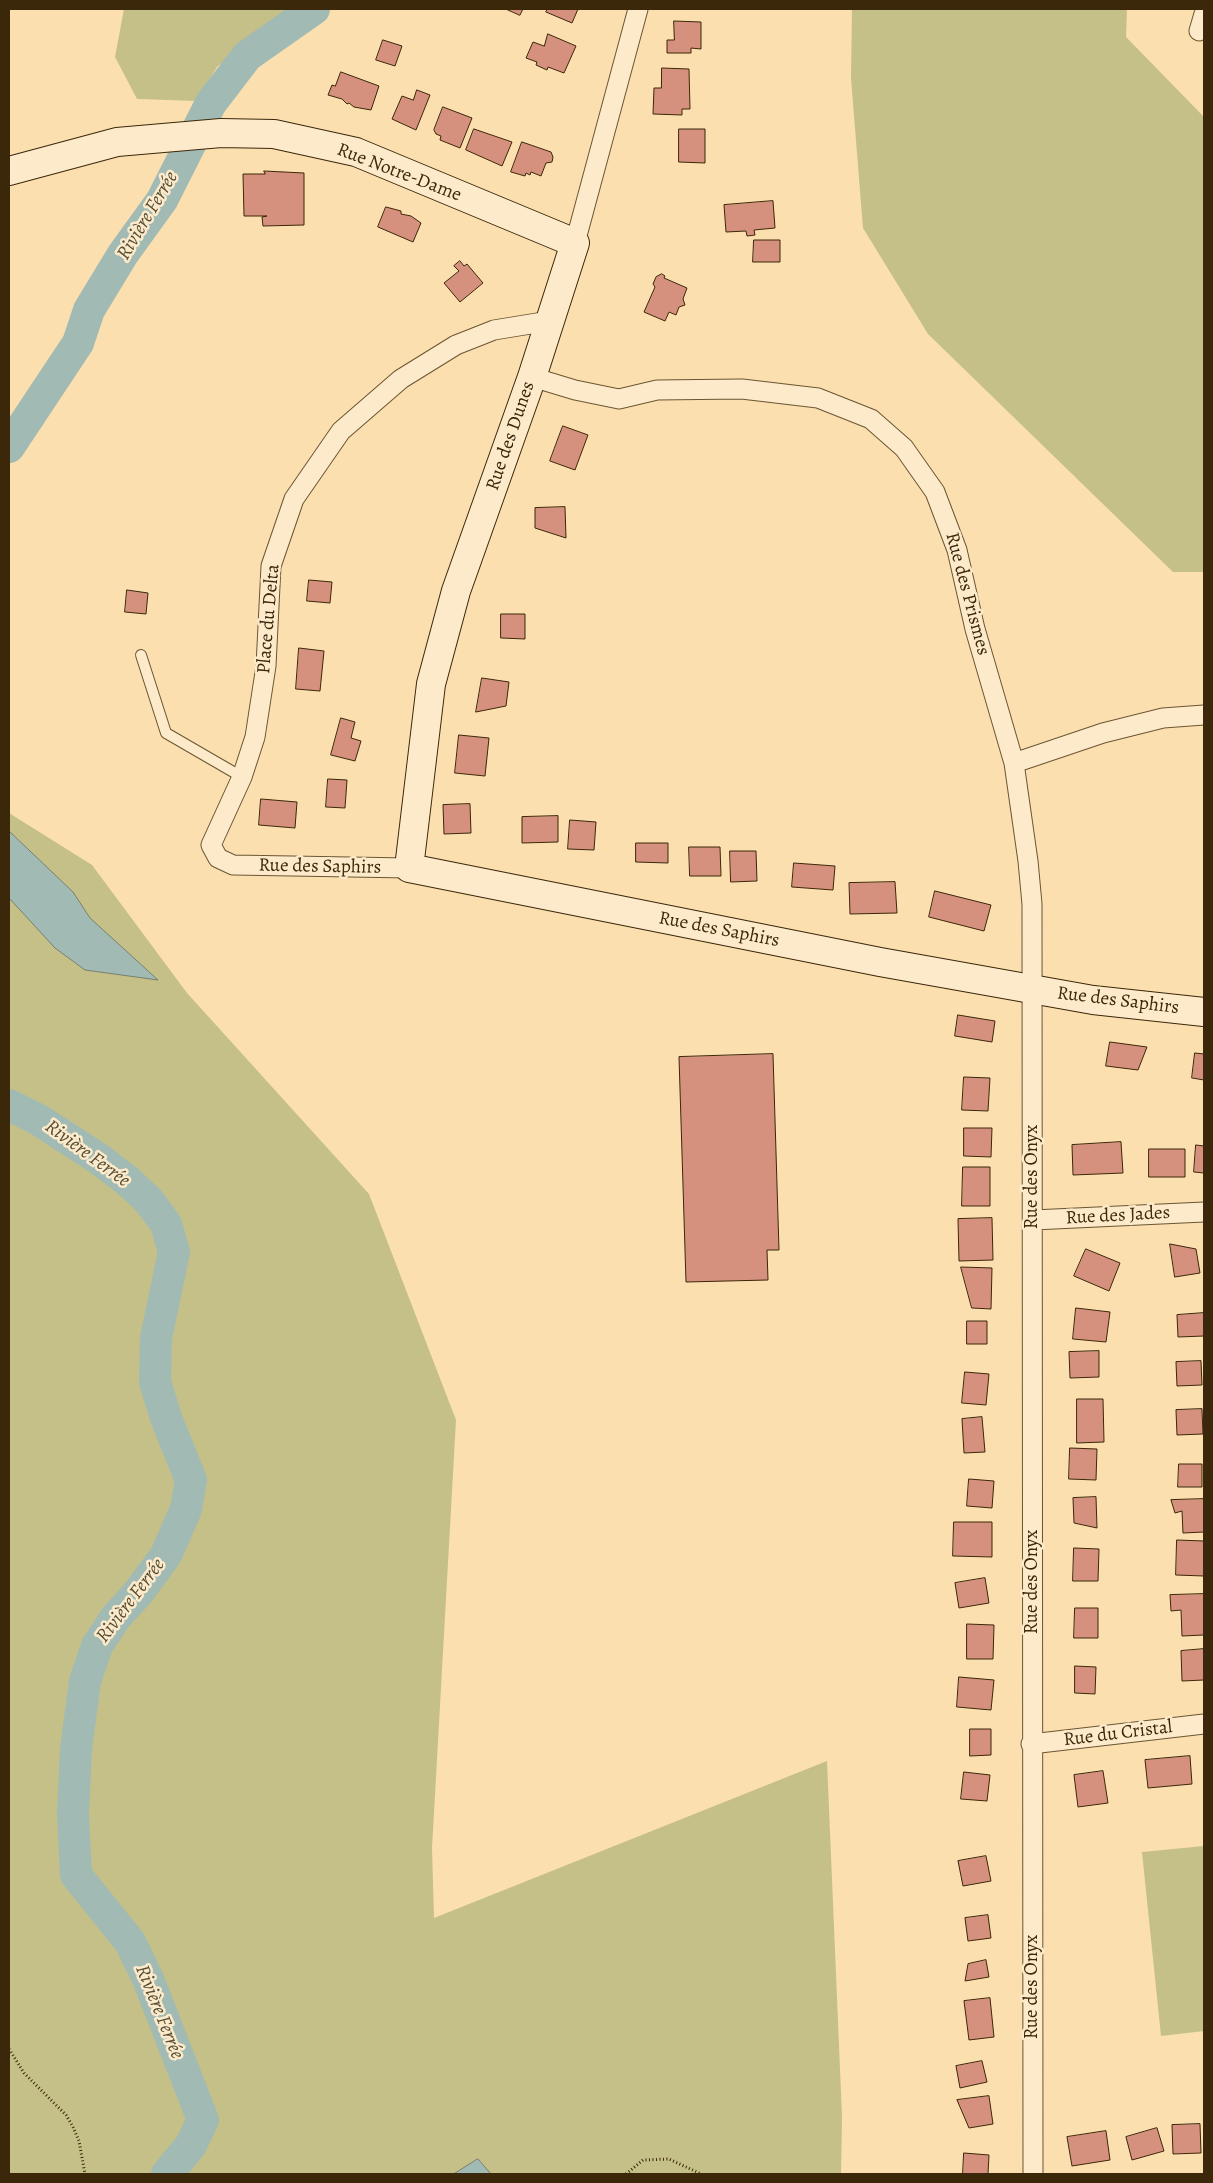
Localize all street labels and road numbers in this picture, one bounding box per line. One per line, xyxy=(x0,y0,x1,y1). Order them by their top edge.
street label: Rue Notre-Dame xyxy=(334,139,464,207)
street label: Rue des Dunes xyxy=(482,378,540,494)
street label: Rue des Prismes xyxy=(940,530,994,658)
street label: Place du Delta xyxy=(253,563,285,675)
street label: Rue des Saphirs xyxy=(258,855,382,879)
street label: Rue des Saphirs xyxy=(657,907,781,953)
street label: Rue des Saphirs xyxy=(1056,982,1180,1020)
street label: Rue des Onyx xyxy=(1021,1125,1043,1229)
street label: Rue des Jades xyxy=(1065,1202,1171,1230)
street label: Rue des Onyx xyxy=(1021,1530,1043,1634)
street label: Rue du Cristal xyxy=(1062,1716,1174,1752)
street label: Rue des Onyx xyxy=(1021,1935,1043,2039)

